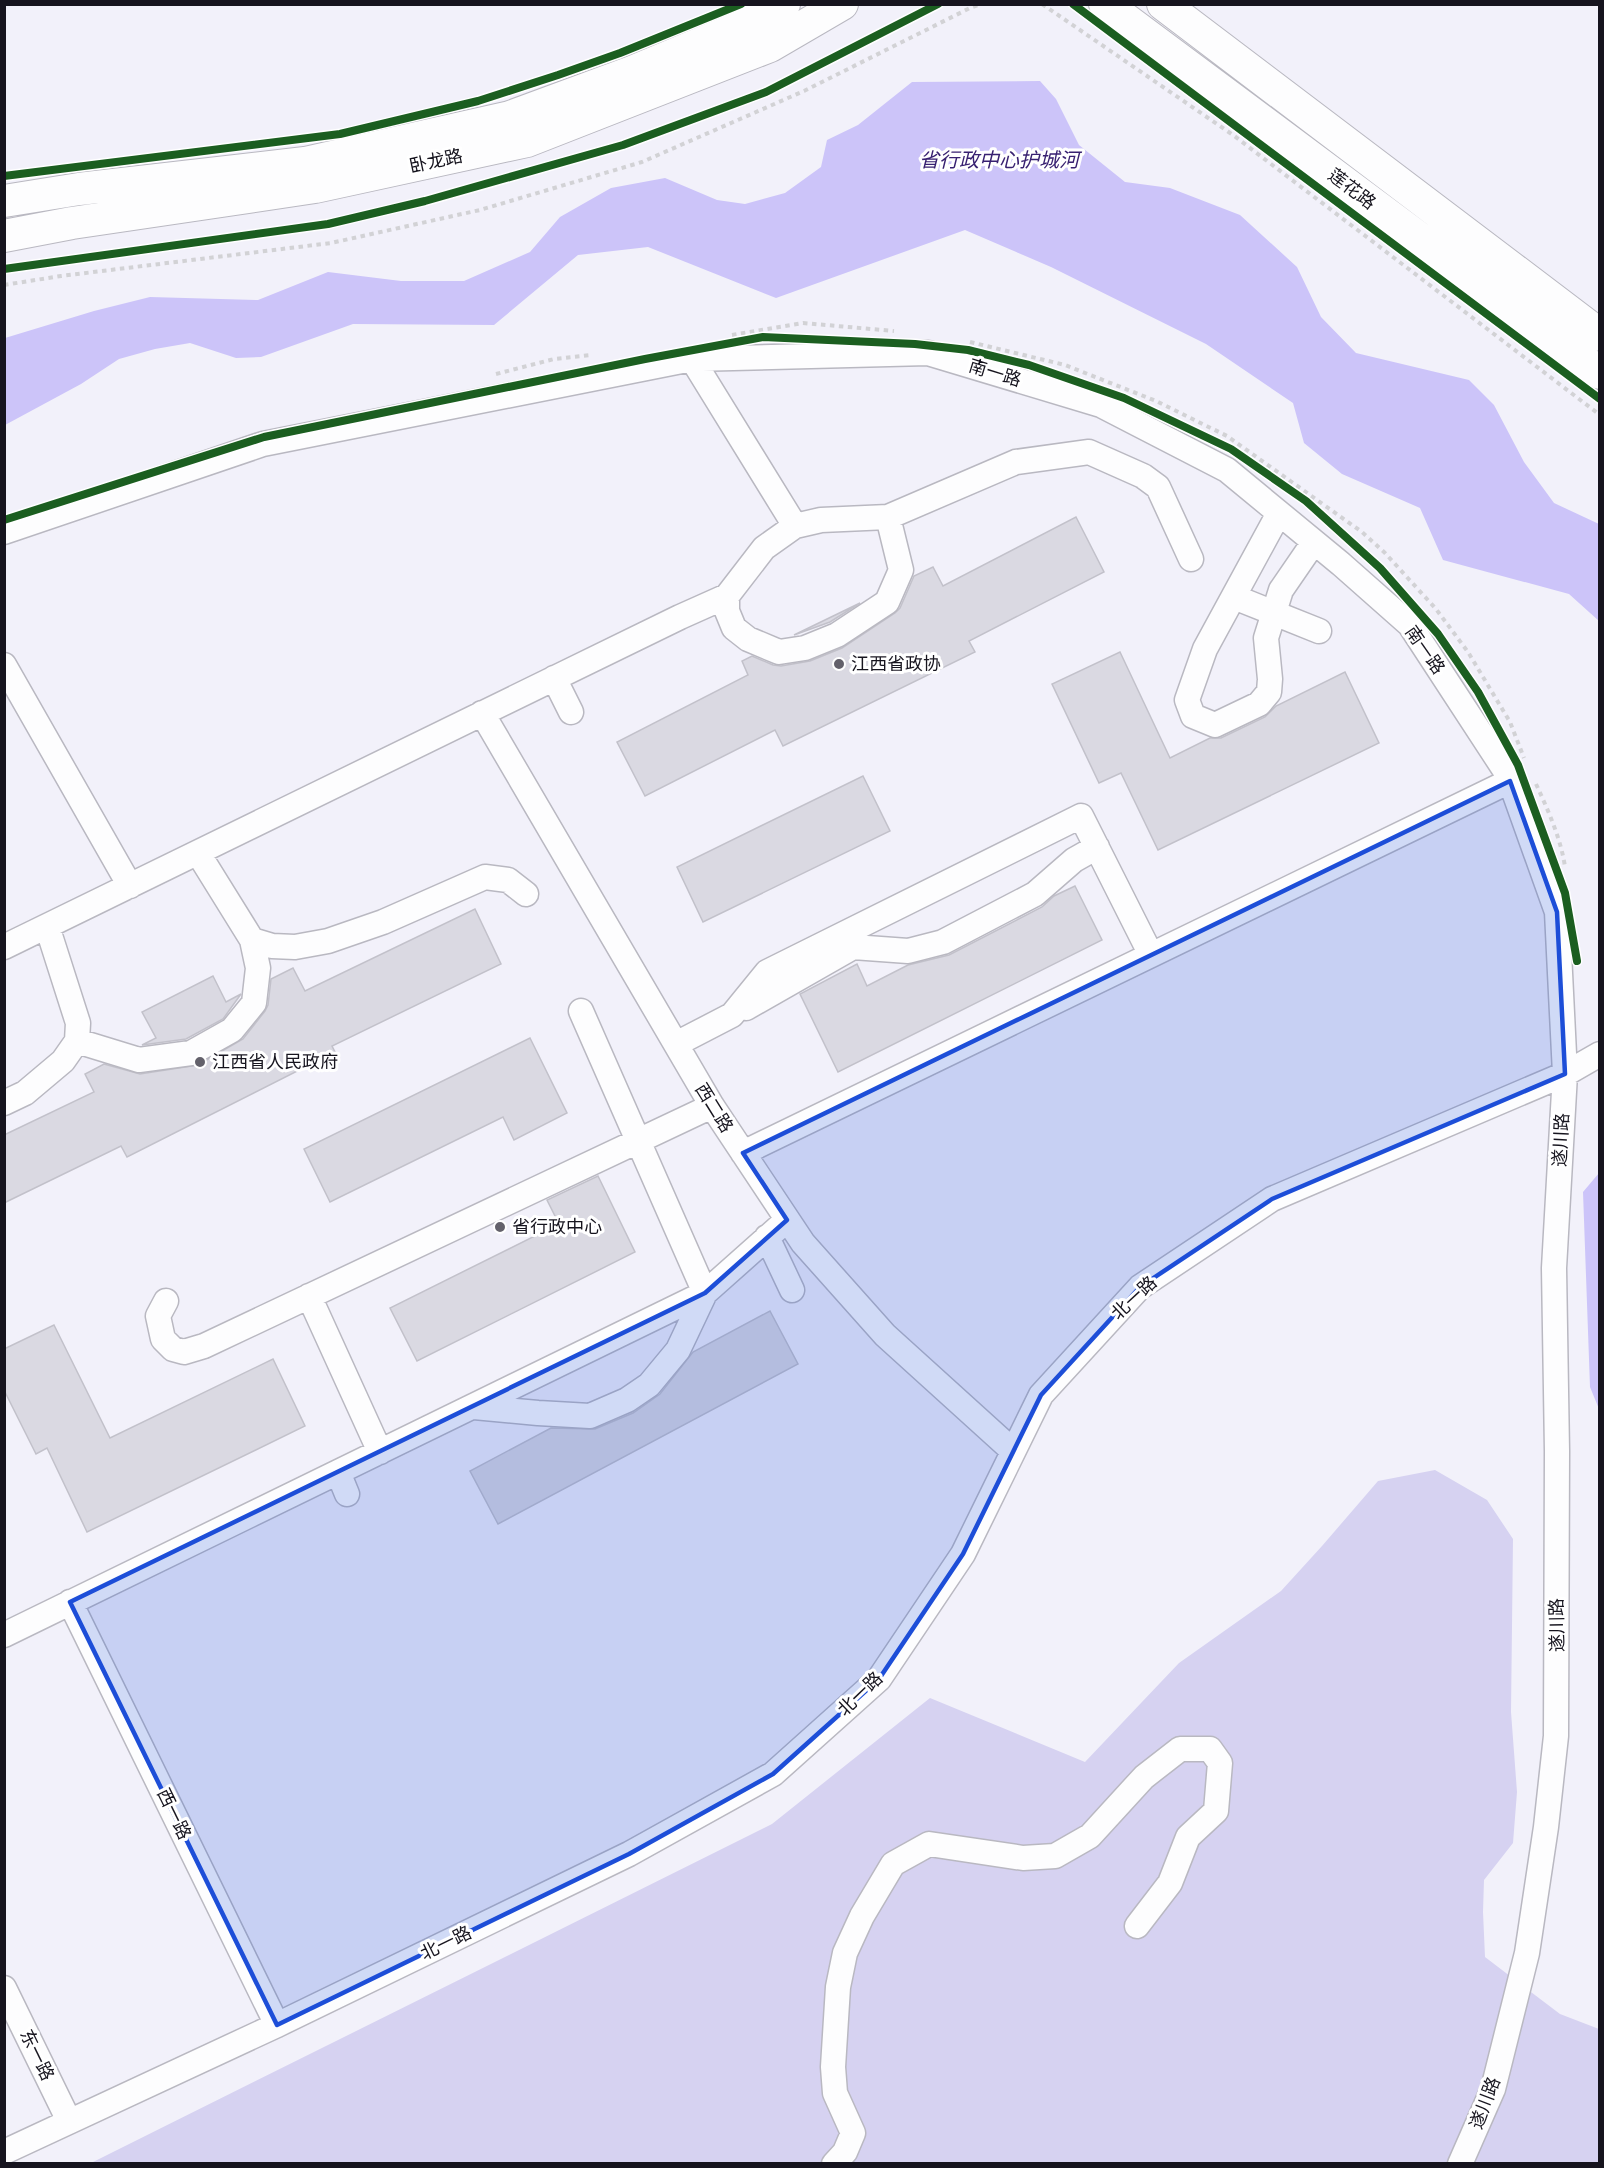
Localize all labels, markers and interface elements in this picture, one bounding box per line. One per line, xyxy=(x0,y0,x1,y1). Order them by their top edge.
street label: 卧龙路 xyxy=(407,145,465,177)
water label: 省行政中心护城河 xyxy=(919,148,1083,172)
street label: 莲花路 xyxy=(1324,164,1380,214)
street label: 南一路 xyxy=(966,355,1024,391)
street label: 南一路 xyxy=(1401,622,1449,678)
place label: 江西省政协 xyxy=(851,653,941,675)
marker: 江西省政协 xyxy=(832,657,846,671)
place label: 江西省人民政府 xyxy=(212,1051,338,1073)
marker: 江西省人民政府 xyxy=(193,1055,207,1069)
street label: 西二路 xyxy=(690,1079,738,1137)
street label: 遂川路 xyxy=(1549,1112,1573,1168)
place label: 省行政中心 xyxy=(512,1216,602,1238)
marker: 省行政中心 xyxy=(493,1220,507,1234)
street label: 北一路 xyxy=(1107,1272,1161,1324)
street label: 遂川路 xyxy=(1546,1598,1568,1652)
street label: 北一路 xyxy=(833,1667,887,1721)
street label: 西一路 xyxy=(152,1785,196,1843)
street label: 北一路 xyxy=(417,1921,475,1965)
street label: 东一路 xyxy=(15,2026,59,2084)
street label: 遂川路 xyxy=(1465,2074,1505,2132)

